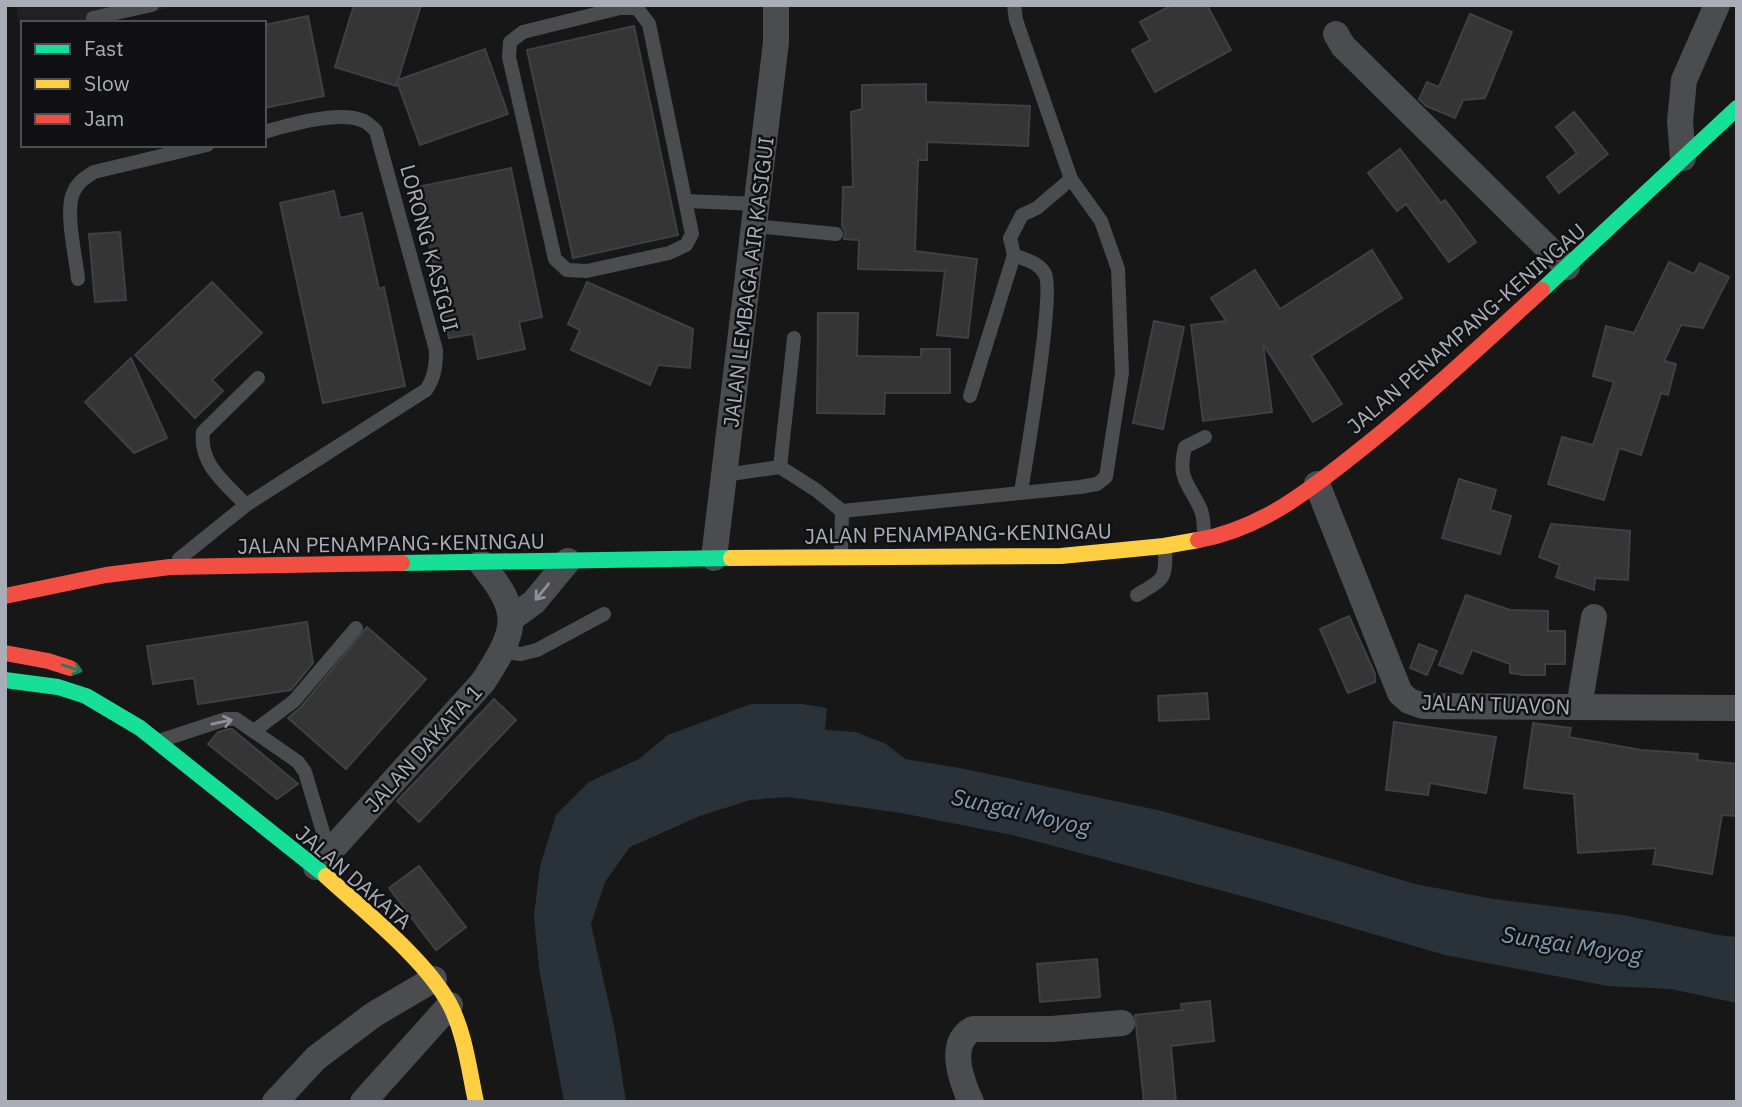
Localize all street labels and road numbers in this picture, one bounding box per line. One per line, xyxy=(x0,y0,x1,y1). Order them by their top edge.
street label: JALAN LEMBAGA AIR KASIGUI xyxy=(716,135,780,429)
street label: LORONG KASIGUI xyxy=(394,161,466,335)
street label: JALAN PENAMPANG-KENINGAU xyxy=(1341,217,1591,439)
street label: JALAN PENAMPANG-KENINGAU xyxy=(804,516,1112,550)
street label: JALAN PENAMPANG-KENINGAU xyxy=(237,526,545,560)
street label: JALAN DAKATA 1 xyxy=(358,678,488,818)
street label: JALAN TUAVON xyxy=(1421,687,1571,721)
street label: JALAN DAKATA xyxy=(290,819,418,935)

